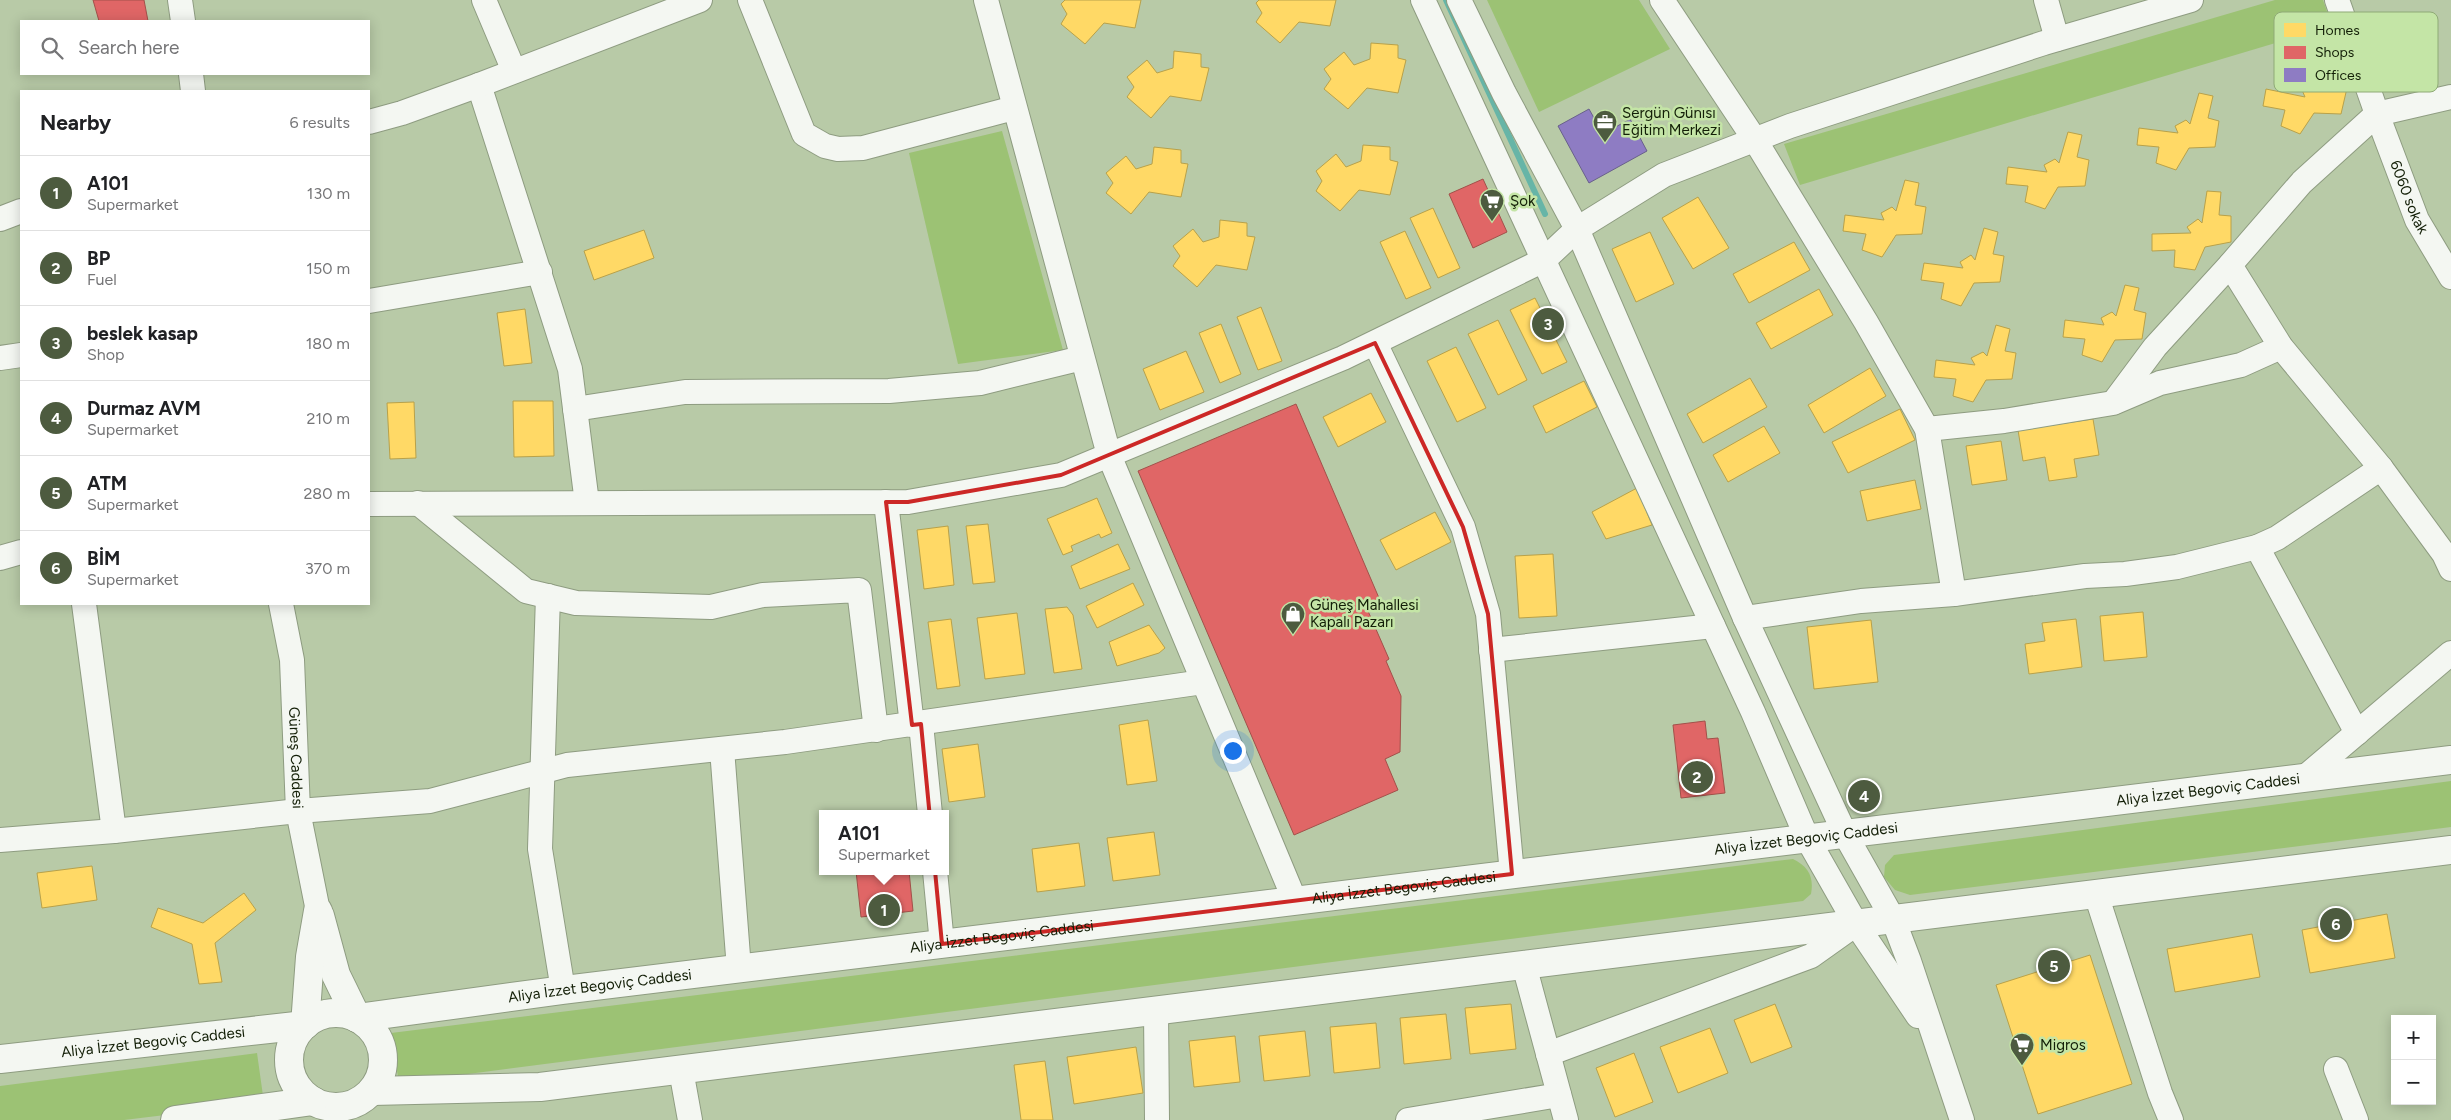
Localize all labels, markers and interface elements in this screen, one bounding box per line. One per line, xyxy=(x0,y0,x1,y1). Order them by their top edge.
legend xyxy=(2274,12,2438,92)
search box xyxy=(20,20,370,75)
text: Homes xyxy=(2315,22,2360,39)
icon: search xyxy=(38,34,66,62)
text: Search here xyxy=(78,36,180,59)
text: Shops xyxy=(2315,44,2354,61)
text: Offices xyxy=(2315,67,2361,84)
place label: Sergün Günısı Eğitim Merkezi xyxy=(1622,104,1721,139)
office icon: Sergün Günısı Eğitim Merkezi xyxy=(1592,109,1618,143)
text: Nearby xyxy=(40,110,111,135)
text: 6 results xyxy=(289,113,350,132)
street label: 6060 sokak xyxy=(2386,158,2433,238)
text: A101 xyxy=(87,172,129,195)
text: 1 xyxy=(53,184,59,203)
text: 130 m xyxy=(307,184,350,203)
supermarket icon: Şok xyxy=(1479,188,1505,222)
place label: Şok xyxy=(1510,192,1536,210)
text: Supermarket xyxy=(87,195,179,214)
text: BP xyxy=(87,247,110,270)
text: 2 xyxy=(51,259,61,278)
text: 150 m xyxy=(306,259,350,278)
text: Fuel xyxy=(87,270,117,289)
pin: 3 xyxy=(1532,305,1564,343)
text: beslek kasap xyxy=(87,322,198,345)
text: 3 xyxy=(52,334,60,353)
text: 180 m xyxy=(306,334,350,353)
text: Shop xyxy=(87,345,125,364)
text: Durmaz AVM xyxy=(87,397,201,420)
text: 4 xyxy=(51,409,61,428)
text: 210 m xyxy=(307,409,350,428)
text: Supermarket xyxy=(87,420,179,439)
text: ATM xyxy=(87,472,127,495)
text: 5 xyxy=(51,484,61,503)
text: 280 m xyxy=(303,484,350,503)
text: Supermarket xyxy=(87,495,179,514)
text: BİM xyxy=(87,547,120,570)
text: 6 xyxy=(51,559,61,578)
text: 370 m xyxy=(305,559,350,578)
text: Supermarket xyxy=(87,570,179,589)
place label: Güneş Mahallesi Kapalı Pazarı xyxy=(1310,596,1419,631)
shop icon: Güneş Mahallesi Kapalı Pazarı xyxy=(1280,601,1306,635)
street label: Güneş Caddesi xyxy=(285,707,307,809)
your location xyxy=(1220,738,1246,764)
pin: 2 xyxy=(1681,758,1713,796)
street label: Aliya İzzet Begoviç Caddesi xyxy=(2115,769,2301,810)
pin: 4 xyxy=(1848,777,1880,815)
popup xyxy=(819,810,949,875)
street label: Aliya İzzet Begoviç Caddesi xyxy=(1713,818,1899,859)
text: A101 xyxy=(838,822,880,845)
text: Supermarket xyxy=(838,845,930,864)
street label: Aliya İzzet Begoviç Caddesi xyxy=(1311,867,1497,908)
pin: 1 xyxy=(868,891,900,929)
pin: 6 xyxy=(2320,905,2352,943)
street label: Aliya İzzet Begoviç Caddesi xyxy=(909,916,1095,957)
pin: 5 xyxy=(2038,947,2070,985)
street label: Aliya İzzet Begoviç Caddesi xyxy=(507,965,693,1006)
map controls xyxy=(2391,1015,2436,1105)
button: + xyxy=(2391,1015,2436,1060)
street label: Aliya İzzet Begoviç Caddesi xyxy=(60,1023,246,1061)
supermarket icon: Migros xyxy=(2009,1032,2035,1066)
place label: Migros xyxy=(2040,1036,2086,1054)
button: − xyxy=(2391,1060,2436,1105)

